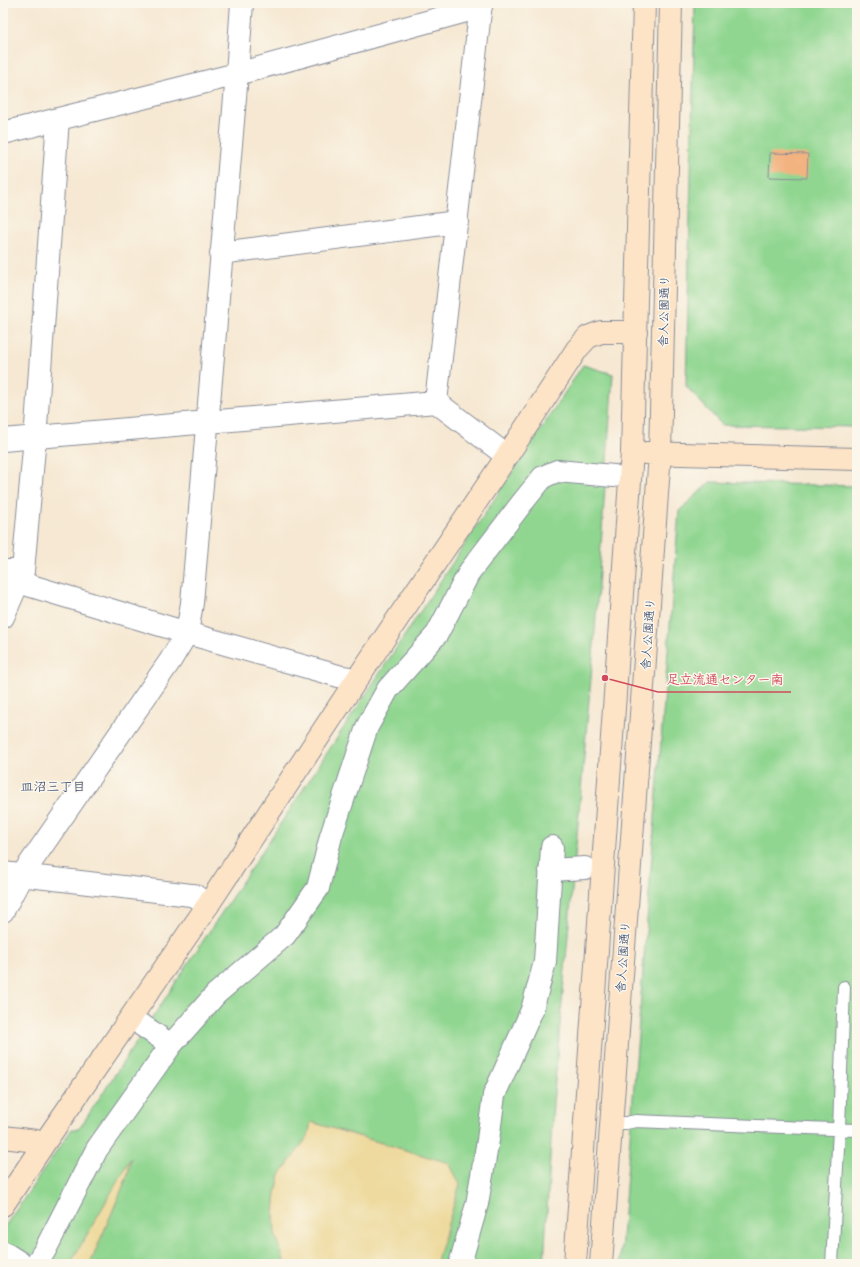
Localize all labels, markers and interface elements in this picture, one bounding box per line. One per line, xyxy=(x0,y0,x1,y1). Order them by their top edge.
street label: 舎人公園通り xyxy=(656,275,673,347)
street label: 舎人公園通り xyxy=(639,598,658,670)
callout: 足立流通センター南 xyxy=(658,667,791,692)
text: 足立流通センター南 xyxy=(666,672,784,688)
district label: 皿沼三丁目 xyxy=(20,779,86,795)
street label: 舎人公園通り xyxy=(614,921,633,993)

